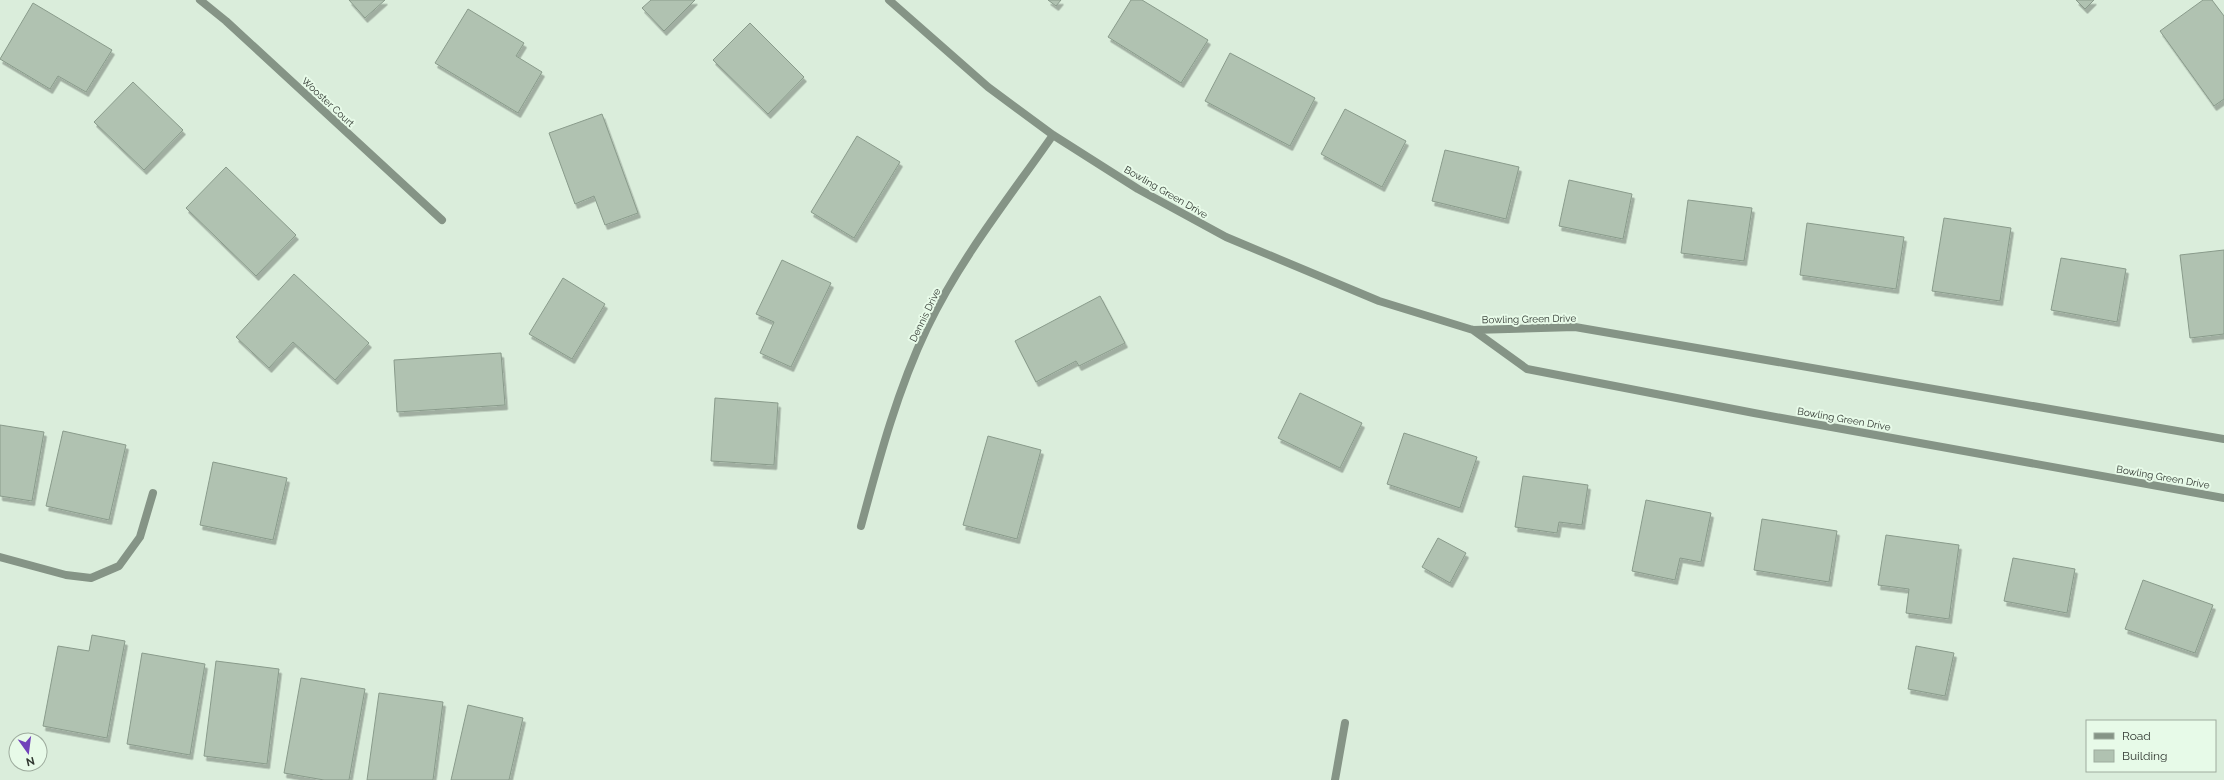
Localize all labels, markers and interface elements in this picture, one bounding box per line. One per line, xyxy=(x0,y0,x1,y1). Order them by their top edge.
street label: Wooster Court xyxy=(300,75,357,129)
street label: Bowling Green Drive xyxy=(1122,164,1210,220)
street label: Dennis Drive xyxy=(907,286,943,344)
street label: Bowling Green Drive xyxy=(1482,313,1576,325)
street label: Bowling Green Drive xyxy=(1797,405,1892,433)
street label: Bowling Green Drive xyxy=(2116,463,2211,491)
legend xyxy=(2086,720,2216,772)
text: Road xyxy=(2122,729,2151,743)
north arrow xyxy=(8,732,48,772)
text: Building xyxy=(2122,749,2168,763)
text: N xyxy=(25,754,36,769)

